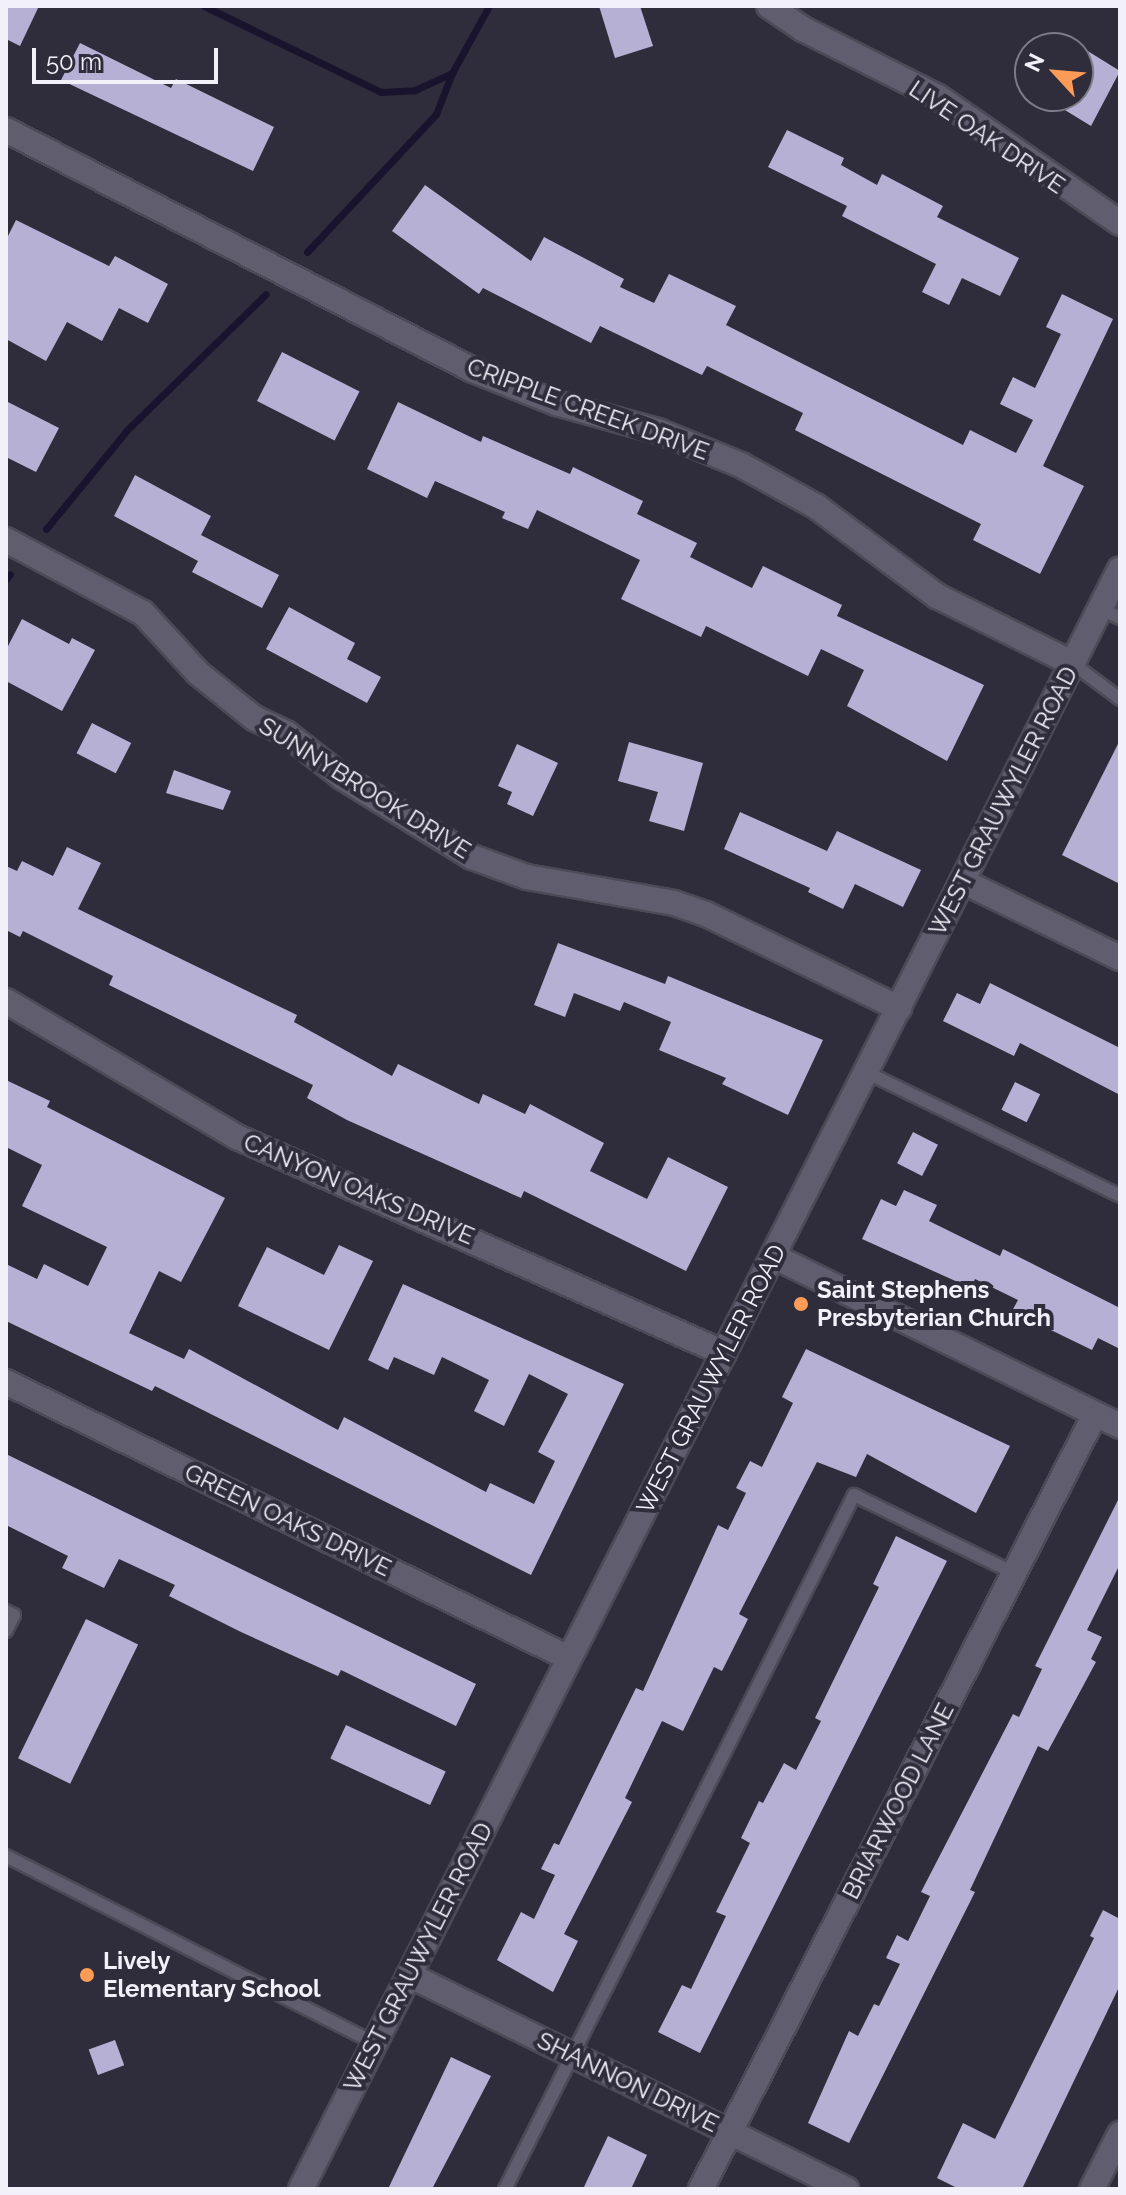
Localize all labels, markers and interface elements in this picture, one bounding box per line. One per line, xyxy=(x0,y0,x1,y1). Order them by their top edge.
scale bar xyxy=(36,32,222,82)
north arrow xyxy=(1014,32,1094,112)
text: 50 m xyxy=(46,47,102,76)
text: N xyxy=(1019,49,1050,76)
street label: LIVE OAK DRIVE xyxy=(904,74,1070,200)
street label: CRIPPLE CREEK DRIVE xyxy=(463,352,713,466)
street label: WEST GRAUWYLER ROAD xyxy=(922,661,1084,941)
street label: SUNNYBROOK DRIVE xyxy=(254,711,476,865)
street label: CANYON OAKS DRIVE xyxy=(239,1127,479,1251)
street label: WEST GRAUWYLER ROAD xyxy=(630,1239,792,1519)
place label: Saint Stephens Presbyterian Church xyxy=(817,1276,1051,1332)
marker: Saint Stephens Presbyterian Church xyxy=(792,1295,810,1313)
street label: GREEN OAKS DRIVE xyxy=(180,1457,396,1583)
street label: BRIARWOOD LANE xyxy=(836,1698,960,1904)
street label: WEST GRAUWYLER ROAD xyxy=(337,1817,499,2097)
place label: Lively Elementary School xyxy=(103,1947,321,2003)
marker: Lively Elementary School xyxy=(78,1966,96,1984)
street label: SHANNON DRIVE xyxy=(533,2026,723,2138)

